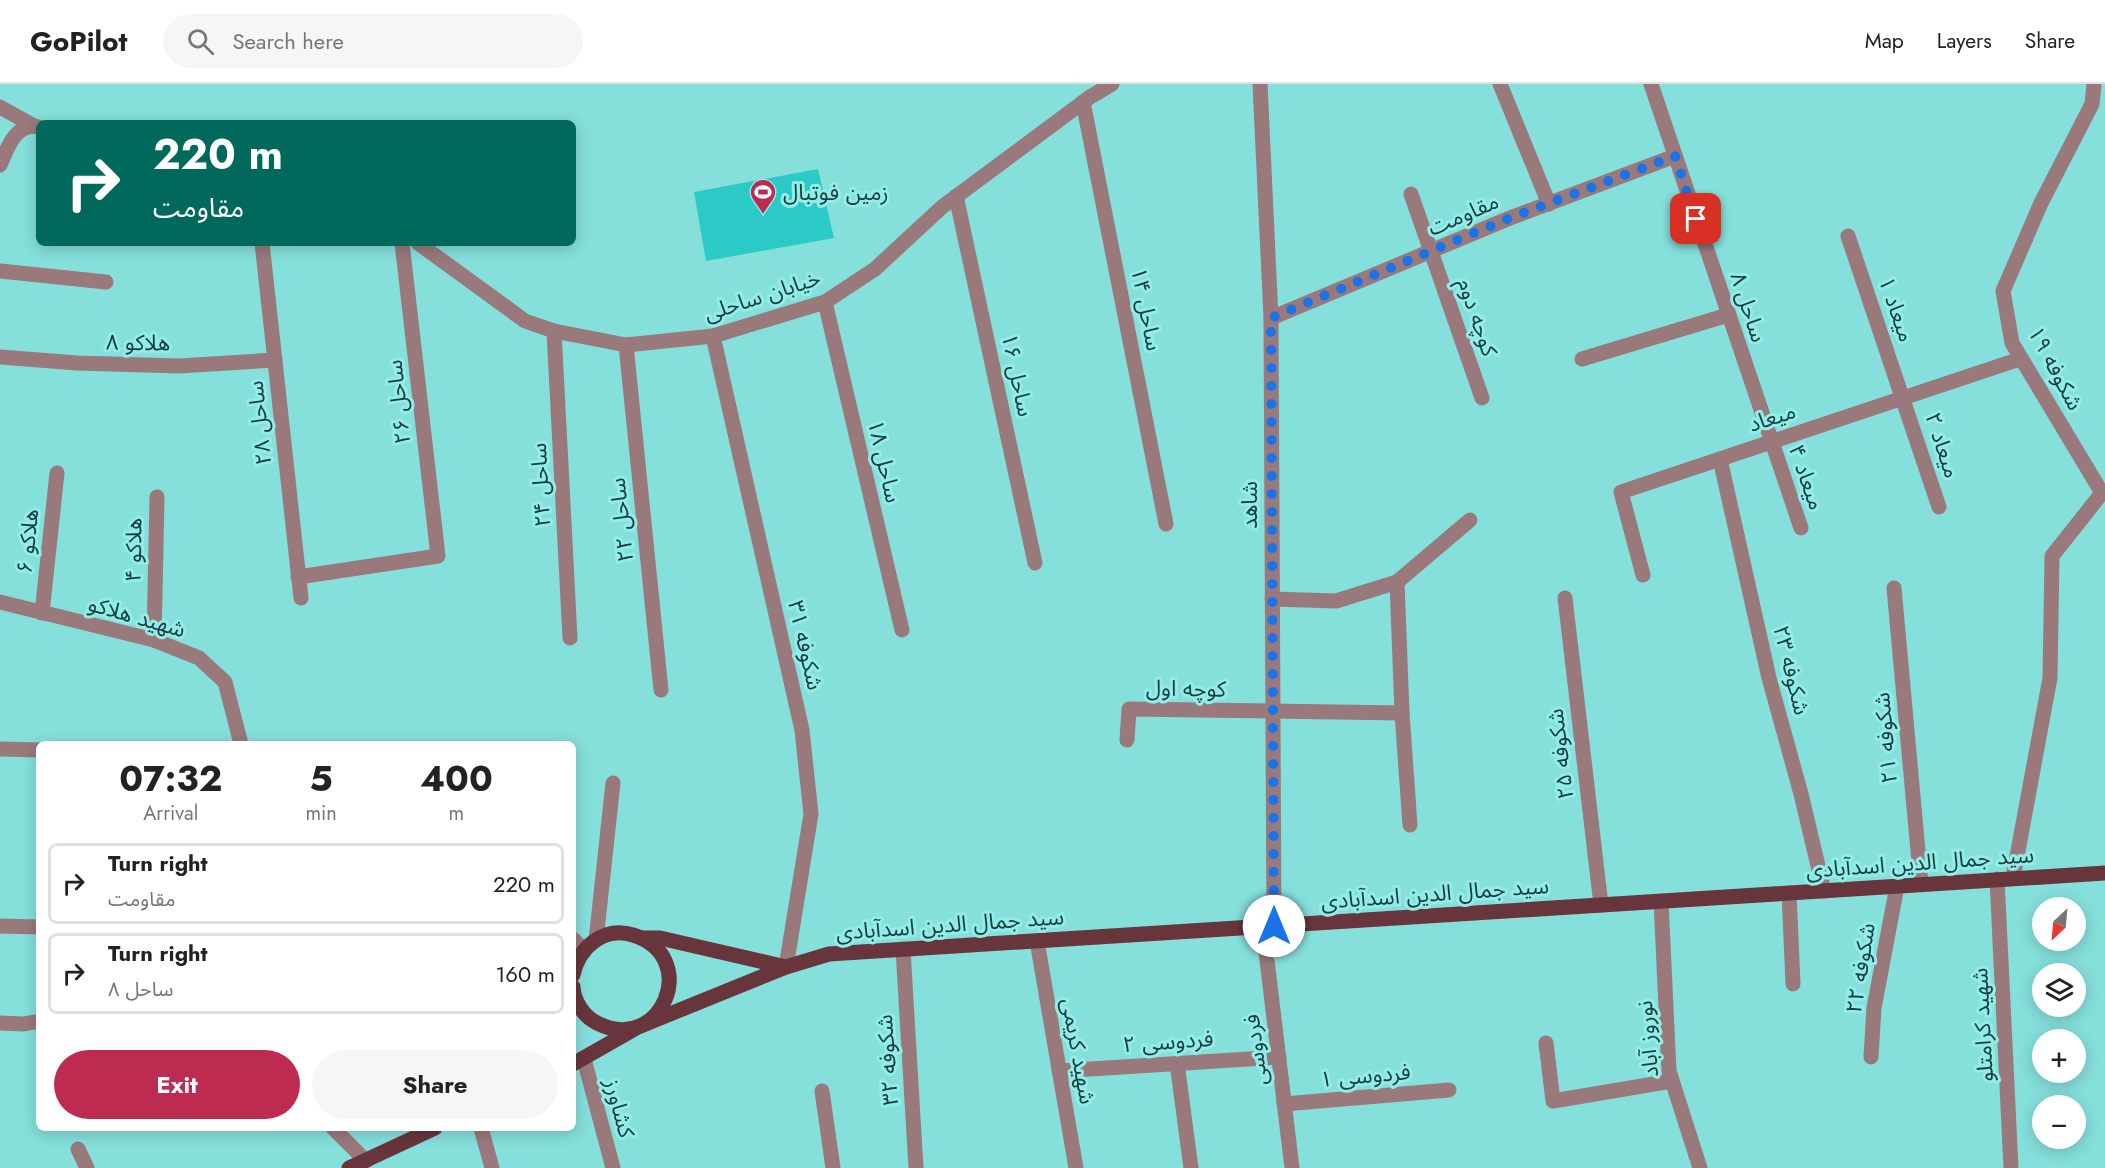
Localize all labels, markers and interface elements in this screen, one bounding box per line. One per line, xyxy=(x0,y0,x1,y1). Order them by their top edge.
search box xyxy=(163,14,583,68)
text: GoPilot xyxy=(30,21,127,62)
icon: search xyxy=(184,25,217,58)
text: Search here xyxy=(232,25,344,57)
text: Map xyxy=(1865,26,1904,56)
text: Layers xyxy=(1937,26,1992,56)
text: Share xyxy=(2025,26,2075,56)
text: 220 m xyxy=(153,124,283,185)
icon: right xyxy=(54,144,132,222)
place label: زمین فوتبال xyxy=(783,176,889,208)
sports icon: زمین فوتبال xyxy=(748,177,778,215)
street label: مقاومت xyxy=(1423,185,1503,243)
text: مقاومت xyxy=(153,188,244,227)
pin xyxy=(1670,193,1721,244)
icon: arrive xyxy=(1679,202,1712,235)
street label: خیابان ساحلی xyxy=(700,261,824,329)
street label: ساحل ۱۴ xyxy=(1123,264,1171,354)
street label: ساحل ۸ xyxy=(1723,268,1775,346)
street label: میعاد ۱ xyxy=(1871,272,1923,346)
street label: کوچه دوم xyxy=(1449,274,1507,362)
street label: شکوفه ۱۹ xyxy=(2020,320,2092,416)
street label: هلاکو ۸ xyxy=(105,325,171,359)
street label: ساحل ۱۶ xyxy=(994,330,1042,420)
street label: ساحل ۲۶ xyxy=(378,358,418,446)
street label: ساحل ۲۸ xyxy=(239,379,279,467)
street label: میعاد xyxy=(1744,394,1800,440)
street label: میعاد ۲ xyxy=(1917,408,1969,482)
street label: ساحل ۱۸ xyxy=(860,416,910,506)
street label: میعاد ۴ xyxy=(1781,440,1833,514)
street label: ساحل ۲۴ xyxy=(522,442,558,528)
street label: ساحل ۲۲ xyxy=(601,476,641,564)
street label: شاهد xyxy=(1233,481,1265,529)
street label: هلاکو ۶ xyxy=(8,507,46,575)
street label: هلاکو ۴ xyxy=(116,517,150,583)
street label: شهید هلاکو xyxy=(84,587,190,645)
street label: شکوفه ۳۱ xyxy=(780,597,832,693)
street label: شکوفه ۲۳ xyxy=(1765,622,1819,718)
street label: کوچه اول xyxy=(1146,671,1227,705)
street label: شکوفه ۲۱ xyxy=(1865,691,1905,785)
street label: شکوفه ۲۵ xyxy=(1539,707,1581,801)
text: 07:32 xyxy=(119,752,222,804)
text: 5 xyxy=(310,752,333,804)
text: 400 xyxy=(420,752,493,804)
text: Arrival xyxy=(143,799,198,828)
text: min xyxy=(305,799,337,828)
text: m xyxy=(449,799,464,828)
street label: سید جمال الدین اسدآبادی xyxy=(1805,838,2035,886)
text: Turn right xyxy=(108,847,208,879)
icon: right xyxy=(57,867,90,900)
text: 220 m xyxy=(493,868,555,900)
street label: سید جمال الدین اسدآبادی xyxy=(1320,869,1550,917)
text: مقاومت xyxy=(108,885,176,914)
position arrow xyxy=(1242,894,1306,958)
north arrow xyxy=(2032,897,2086,951)
map controls xyxy=(2032,897,2086,1149)
street label: سید جمال الدین اسدآبادی xyxy=(835,900,1065,948)
street label: شکوفه ۲۲ xyxy=(1837,921,1883,1015)
text: Turn right xyxy=(108,937,208,969)
icon: right xyxy=(57,957,90,990)
text: 160 m xyxy=(495,958,555,990)
button: layers xyxy=(2032,963,2086,1017)
street label: شهید کرامتلو xyxy=(1963,967,2001,1083)
text: ساحل ۸ xyxy=(108,975,173,1004)
street label: شهید کریمی xyxy=(1054,995,1104,1107)
street label: نوروز آباد xyxy=(1628,999,1666,1079)
street label: فردوسی xyxy=(1235,1012,1275,1088)
street label: شکوفه ۳۲ xyxy=(868,1013,906,1107)
street label: فردوسی ۲ xyxy=(1122,1022,1214,1060)
button: + xyxy=(2032,1029,2086,1083)
button: Exit xyxy=(54,1050,300,1119)
button: Share xyxy=(312,1050,558,1119)
street label: فردوسی ۱ xyxy=(1318,1055,1412,1095)
street label: کشاورز xyxy=(597,1074,643,1142)
button: − xyxy=(2032,1095,2086,1149)

